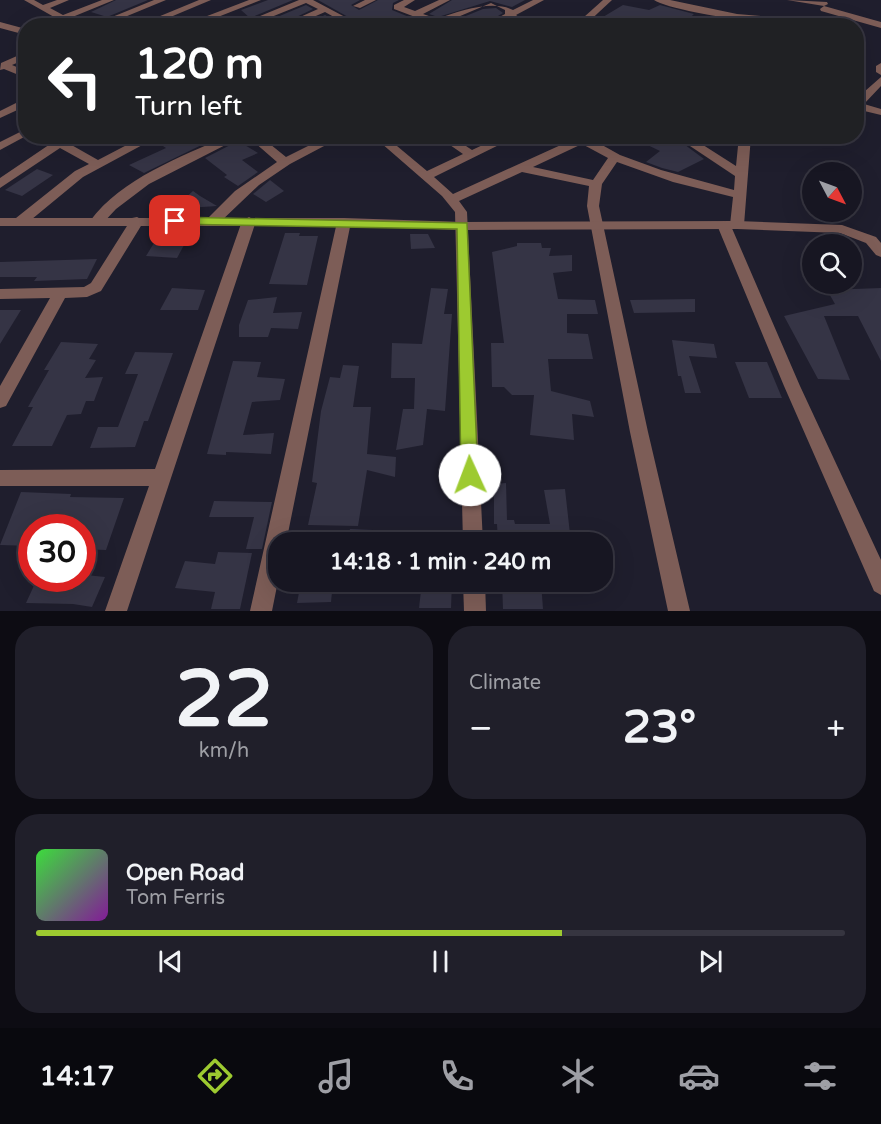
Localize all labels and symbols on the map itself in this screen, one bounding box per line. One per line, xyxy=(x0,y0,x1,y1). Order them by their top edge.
north arrow xyxy=(802,162,862,222)
pin xyxy=(149,195,200,246)
position arrow xyxy=(438,443,502,507)
speed limit sign: 30 xyxy=(18,514,96,592)

